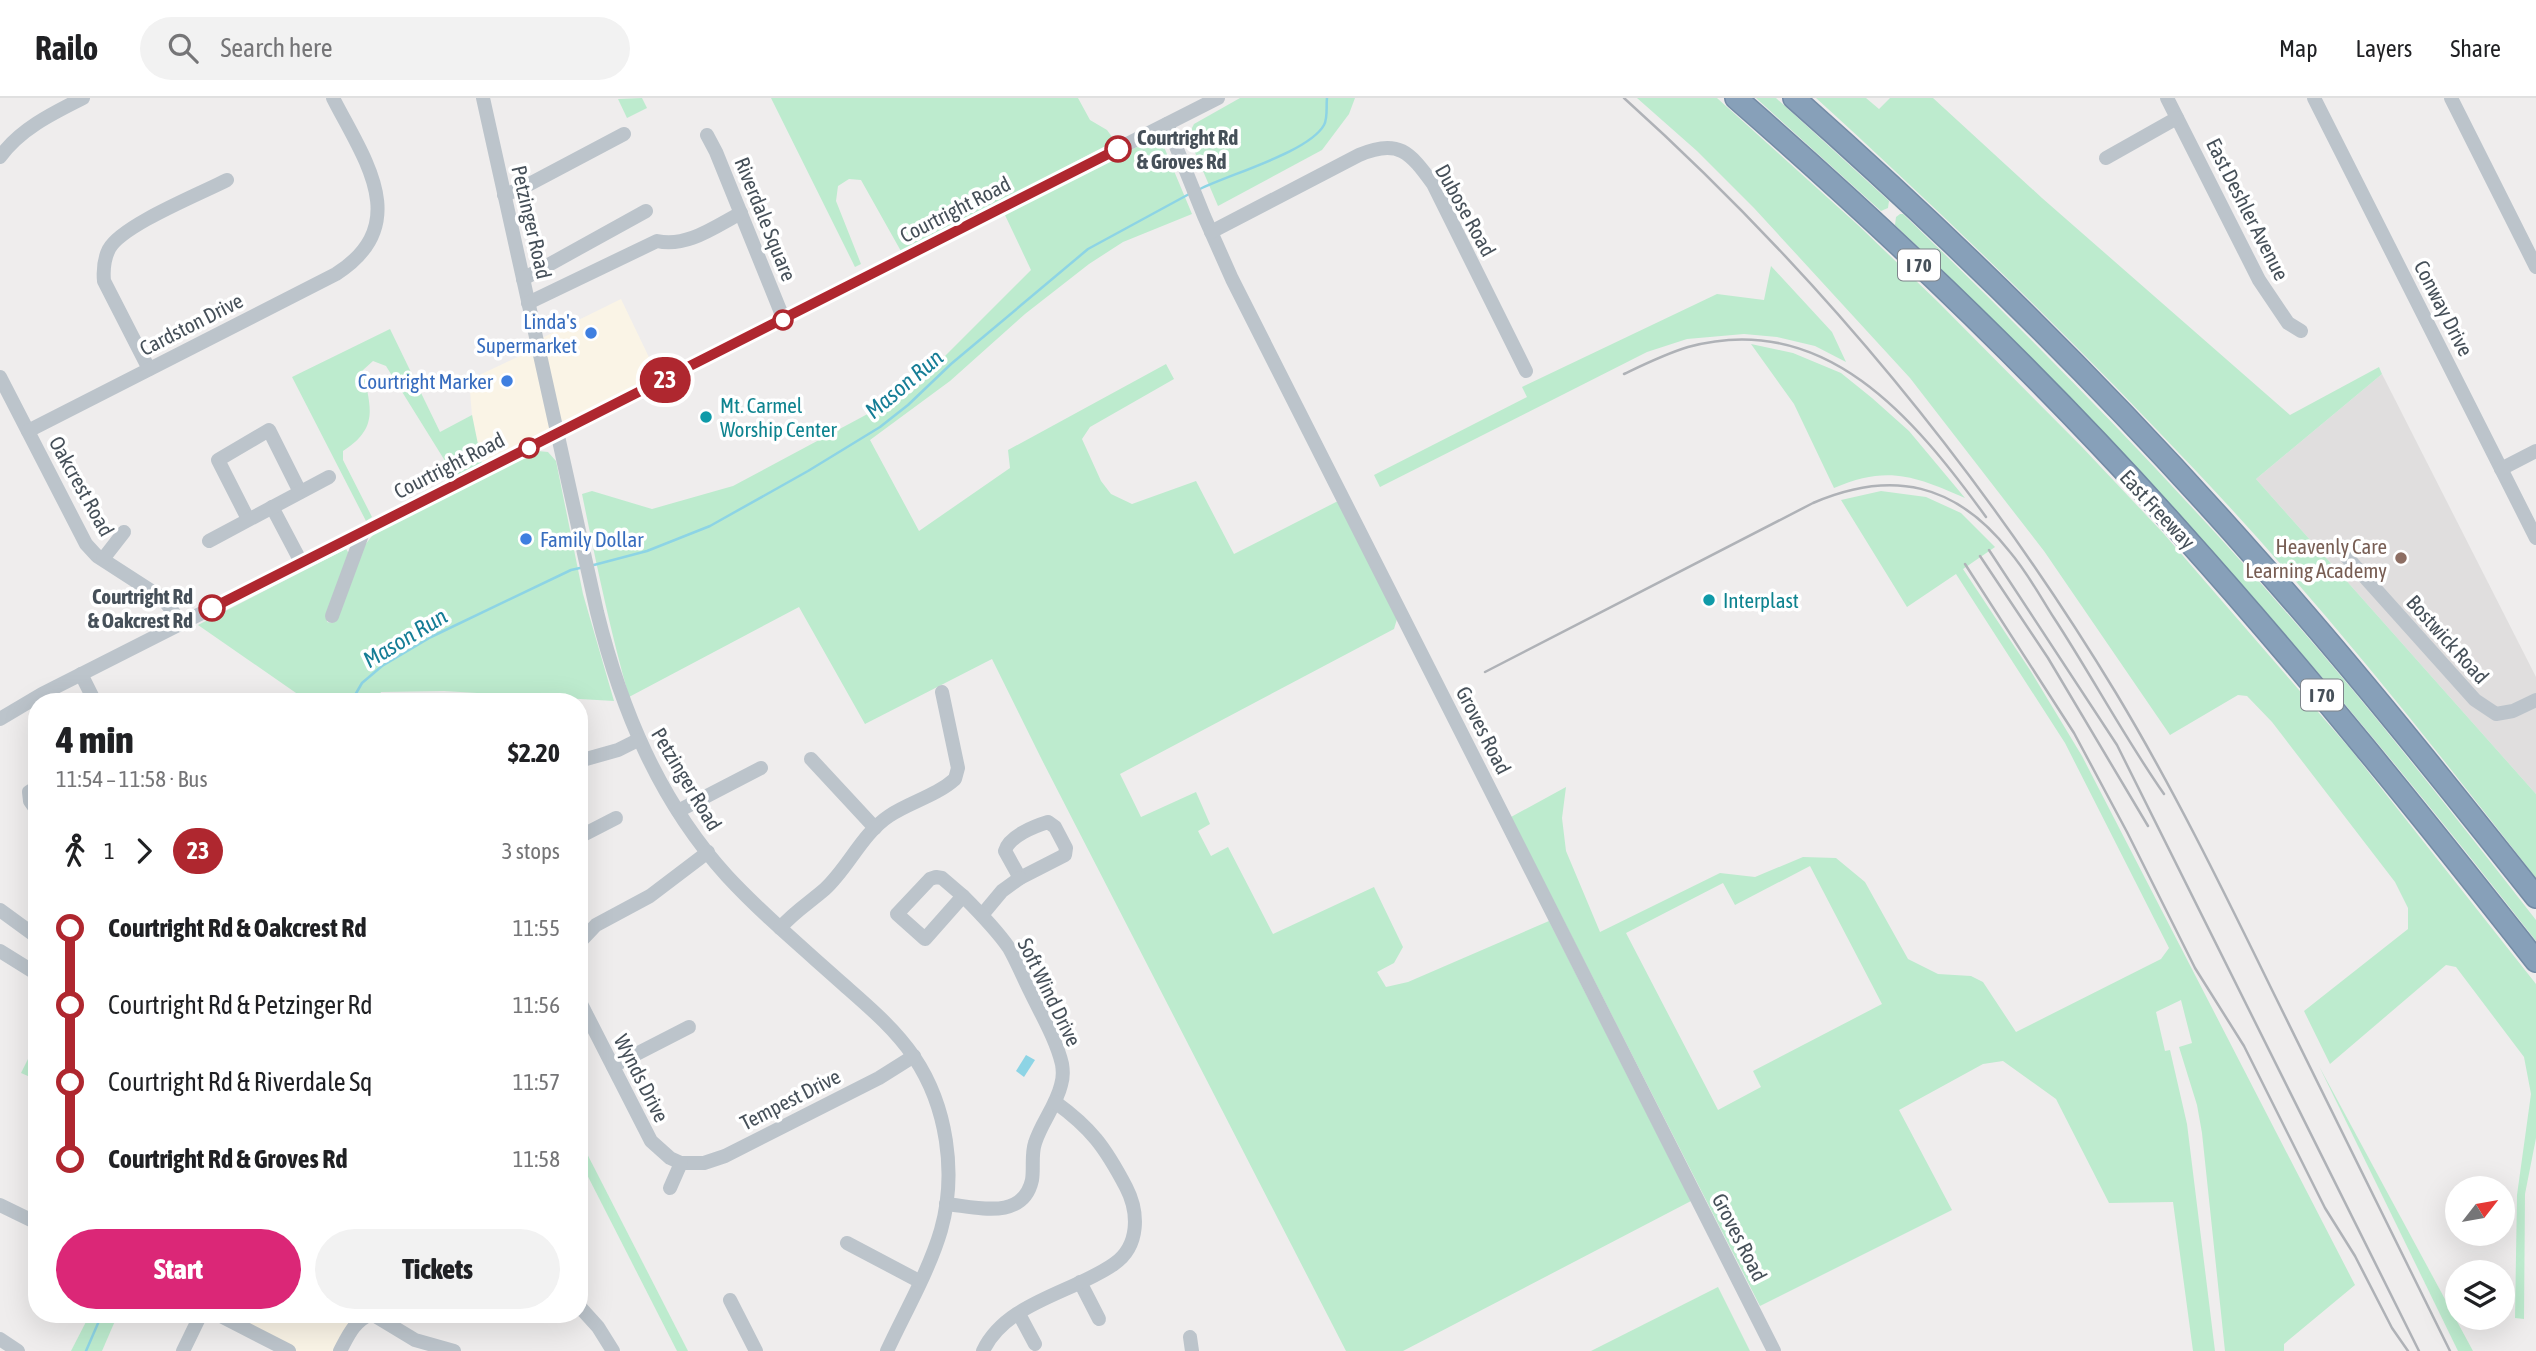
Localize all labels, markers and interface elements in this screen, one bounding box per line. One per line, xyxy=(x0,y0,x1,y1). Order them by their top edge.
search box xyxy=(140,17,630,80)
text: Railo xyxy=(35,29,98,67)
icon: search xyxy=(164,29,202,67)
text: Search here xyxy=(220,33,333,63)
text: Map xyxy=(2279,35,2318,62)
text: Layers xyxy=(2356,35,2412,62)
text: Share xyxy=(2450,35,2501,62)
place label: Courtright Rd & Groves Rd xyxy=(1137,125,1238,173)
street label: East Deshler Avenue xyxy=(2202,134,2294,284)
marker: Courtright Rd & Groves Rd xyxy=(1105,136,1131,162)
street label: Riverdale Square xyxy=(730,154,802,284)
street label: Dubose Road xyxy=(1431,160,1501,260)
street label: Petzinger Road xyxy=(507,163,557,281)
street label: Courtright Road xyxy=(896,171,1014,247)
road number: I 70 xyxy=(1898,250,1940,280)
street label: Conway Drive xyxy=(2410,256,2478,360)
street label: Cardston Drive xyxy=(136,288,246,360)
place label: Linda's Supermarket xyxy=(477,309,577,357)
unlabelled marker xyxy=(773,310,793,330)
marker: Linda's Supermarket xyxy=(583,325,599,341)
water label: Mason Run xyxy=(860,344,948,424)
line badge: 23 xyxy=(634,357,696,403)
text: 23 xyxy=(654,366,676,393)
place label: Courtright Marker xyxy=(358,369,494,393)
marker: Courtright Marker xyxy=(499,373,515,389)
place label: Mt. Carmel Worship Center xyxy=(720,393,837,441)
marker: Mt. Carmel Worship Center xyxy=(698,409,714,425)
street label: Courtright Road xyxy=(390,427,508,503)
street label: Oakcrest Road xyxy=(45,432,119,540)
unlabelled marker xyxy=(519,438,539,458)
street label: East Freeway xyxy=(2116,465,2201,554)
place label: Family Dollar xyxy=(540,527,644,551)
marker: Family Dollar xyxy=(518,531,534,547)
place label: Heavenly Care Learning Academy xyxy=(2245,534,2387,582)
marker: Heavenly Care Learning Academy xyxy=(2393,550,2409,566)
place label: Courtright Rd & Oakcrest Rd xyxy=(88,584,193,632)
place label: Interplast xyxy=(1723,588,1799,612)
street label: Bostwick Road xyxy=(2402,590,2494,688)
marker: Interplast xyxy=(1701,592,1717,608)
marker: Courtright Rd & Oakcrest Rd xyxy=(199,595,225,621)
water label: Mason Run xyxy=(358,603,452,673)
road number: I 70 xyxy=(2301,680,2343,710)
street label: Groves Road xyxy=(1452,682,1516,778)
text: 4 min xyxy=(56,718,134,761)
street label: Petzinger Road xyxy=(647,723,727,835)
text: $2.20 xyxy=(508,738,560,768)
text: 11:54 – 11:58 · Bus xyxy=(56,766,208,792)
icon: walk xyxy=(56,832,94,870)
icon: forward xyxy=(125,832,163,870)
text: 23 xyxy=(187,837,209,864)
text: 1 xyxy=(104,838,115,864)
text: 3 stops xyxy=(502,838,560,864)
text: Courtright Rd & Oakcrest Rd xyxy=(108,913,367,943)
text: 11:55 xyxy=(513,915,560,941)
street label: Soft Wind Drive xyxy=(1014,934,1086,1050)
text: Courtright Rd & Petzinger Rd xyxy=(108,990,373,1020)
text: 11:56 xyxy=(513,992,560,1018)
street label: Wynds Drive xyxy=(610,1030,674,1126)
street label: Tempest Drive xyxy=(736,1064,844,1134)
text: Courtright Rd & Riverdale Sq xyxy=(108,1067,372,1097)
text: 11:57 xyxy=(513,1069,560,1095)
text: Courtright Rd & Groves Rd xyxy=(108,1144,348,1174)
text: 11:58 xyxy=(513,1146,560,1172)
north arrow xyxy=(2445,1176,2515,1246)
map controls xyxy=(2445,1176,2515,1330)
street label: Groves Road xyxy=(1708,1189,1772,1285)
button: Start xyxy=(56,1229,301,1309)
button: Tickets xyxy=(315,1229,560,1309)
button: layers xyxy=(2445,1260,2515,1330)

